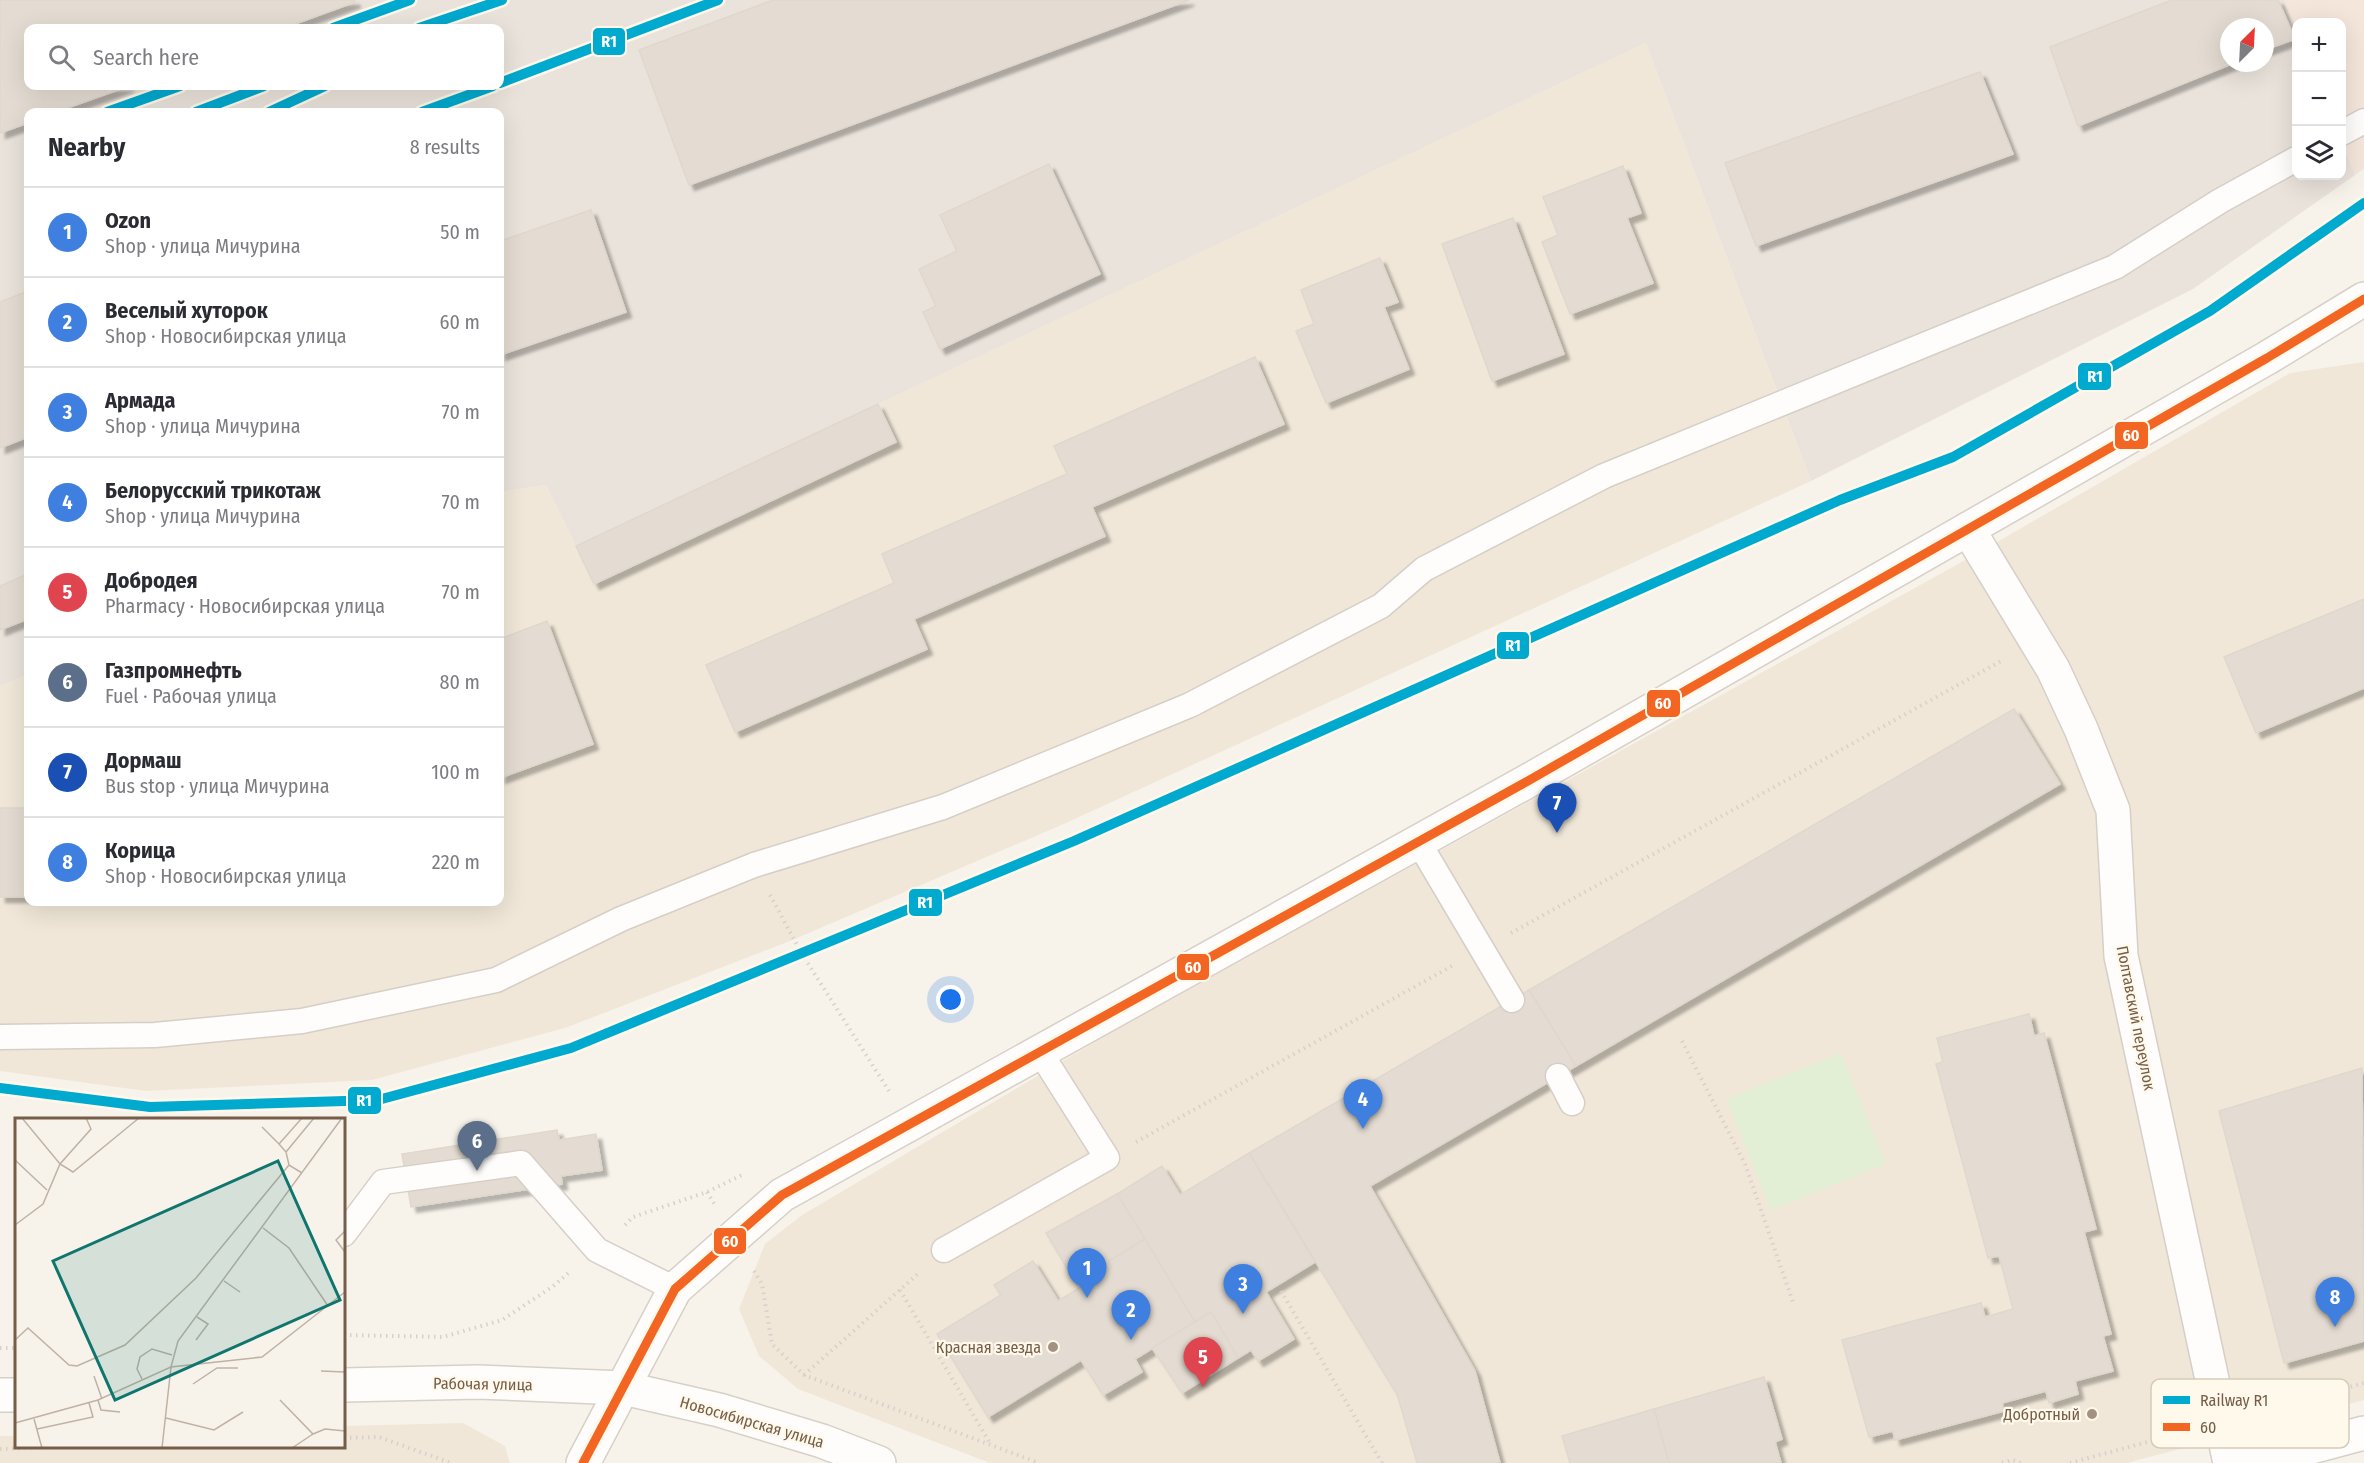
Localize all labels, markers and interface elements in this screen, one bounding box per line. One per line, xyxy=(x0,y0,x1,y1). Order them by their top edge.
north arrow xyxy=(2220,18,2274,72)
map controls xyxy=(2292,18,2346,180)
button: + xyxy=(2292,18,2346,72)
search box xyxy=(24,24,504,90)
line badge: R1 xyxy=(592,27,626,56)
text: R1 xyxy=(601,32,617,51)
icon: search xyxy=(45,41,78,74)
text: Search here xyxy=(93,44,199,71)
button: − xyxy=(2292,72,2346,126)
button: layers xyxy=(2292,126,2346,180)
text: Nearby xyxy=(48,132,125,163)
text: 8 results xyxy=(410,135,480,159)
text: Ozon xyxy=(105,207,151,234)
text: 1 xyxy=(63,220,72,244)
text: 50 m xyxy=(440,220,480,244)
text: Shop · улица Мичурина xyxy=(105,234,301,258)
text: Веселый хуторок xyxy=(105,297,268,324)
text: 2 xyxy=(63,310,72,334)
text: 60 m xyxy=(440,310,480,334)
text: Shop · Новосибирская улица xyxy=(105,324,347,348)
line badge: R1 xyxy=(2077,362,2112,391)
text: R1 xyxy=(2087,367,2103,386)
text: Армада xyxy=(105,387,175,414)
text: 3 xyxy=(63,400,72,424)
text: 70 m xyxy=(442,400,480,424)
text: Shop · улица Мичурина xyxy=(105,414,301,438)
line badge: 60 xyxy=(2114,421,2149,450)
text: 60 xyxy=(2122,426,2140,445)
text: Белорусский трикотаж xyxy=(105,477,321,504)
text: 4 xyxy=(62,490,73,514)
text: 70 m xyxy=(442,490,480,514)
text: Shop · улица Мичурина xyxy=(105,504,301,528)
text: Добродея xyxy=(105,567,198,594)
text: 5 xyxy=(63,580,72,604)
text: 70 m xyxy=(442,580,480,604)
text: Pharmacy · Новосибирская улица xyxy=(105,594,385,618)
line badge: R1 xyxy=(1496,631,1530,660)
text: R1 xyxy=(1505,636,1521,655)
text: Газпромнефть xyxy=(105,657,242,684)
text: 6 xyxy=(62,670,73,694)
text: 80 m xyxy=(440,670,480,694)
text: Fuel · Рабочая улица xyxy=(105,684,277,708)
line badge: 60 xyxy=(1646,689,1681,718)
text: 60 xyxy=(1654,694,1672,713)
text: Дормаш xyxy=(105,747,181,774)
text: 7 xyxy=(63,760,72,784)
text: 100 m xyxy=(431,760,480,784)
text: Bus stop · улица Мичурина xyxy=(105,774,330,798)
pin: 7 xyxy=(1538,784,1576,833)
text: Корица xyxy=(105,837,176,864)
text: 8 xyxy=(62,850,73,874)
text: 220 m xyxy=(432,850,480,874)
text: Shop · Новосибирская улица xyxy=(105,864,347,888)
line badge: R1 xyxy=(908,888,943,917)
text: R1 xyxy=(917,893,933,912)
street label: Полтавский переулок xyxy=(2113,944,2159,1092)
line badge: 60 xyxy=(1176,953,1210,981)
text: 60 xyxy=(1184,958,1202,977)
your location xyxy=(936,985,965,1014)
pin: 4 xyxy=(1344,1080,1382,1129)
line badge: R1 xyxy=(347,1086,382,1115)
text: R1 xyxy=(356,1091,372,1110)
inset map xyxy=(15,1118,345,1448)
pin: 6 xyxy=(458,1122,496,1171)
line badge: 60 xyxy=(713,1227,747,1255)
text: 60 xyxy=(721,1232,739,1251)
pin: 1 xyxy=(1068,1248,1106,1298)
pin: 3 xyxy=(1224,1264,1262,1314)
pin: 8 xyxy=(2316,1278,2354,1327)
pin: 2 xyxy=(1112,1290,1150,1340)
place label: Красная звезда xyxy=(936,1338,1041,1357)
pin: 5 xyxy=(1184,1338,1222,1387)
marker: Красная звезда xyxy=(1046,1340,1060,1354)
street label: Рабочая улица xyxy=(433,1374,533,1394)
legend xyxy=(2151,1379,2349,1448)
text: Railway R1 xyxy=(2200,1391,2268,1410)
street label: Новосибирская улица xyxy=(678,1392,826,1452)
place label: Добротный xyxy=(2003,1405,2080,1424)
marker: Добротный xyxy=(2085,1407,2099,1421)
text: 60 xyxy=(2200,1418,2216,1437)

